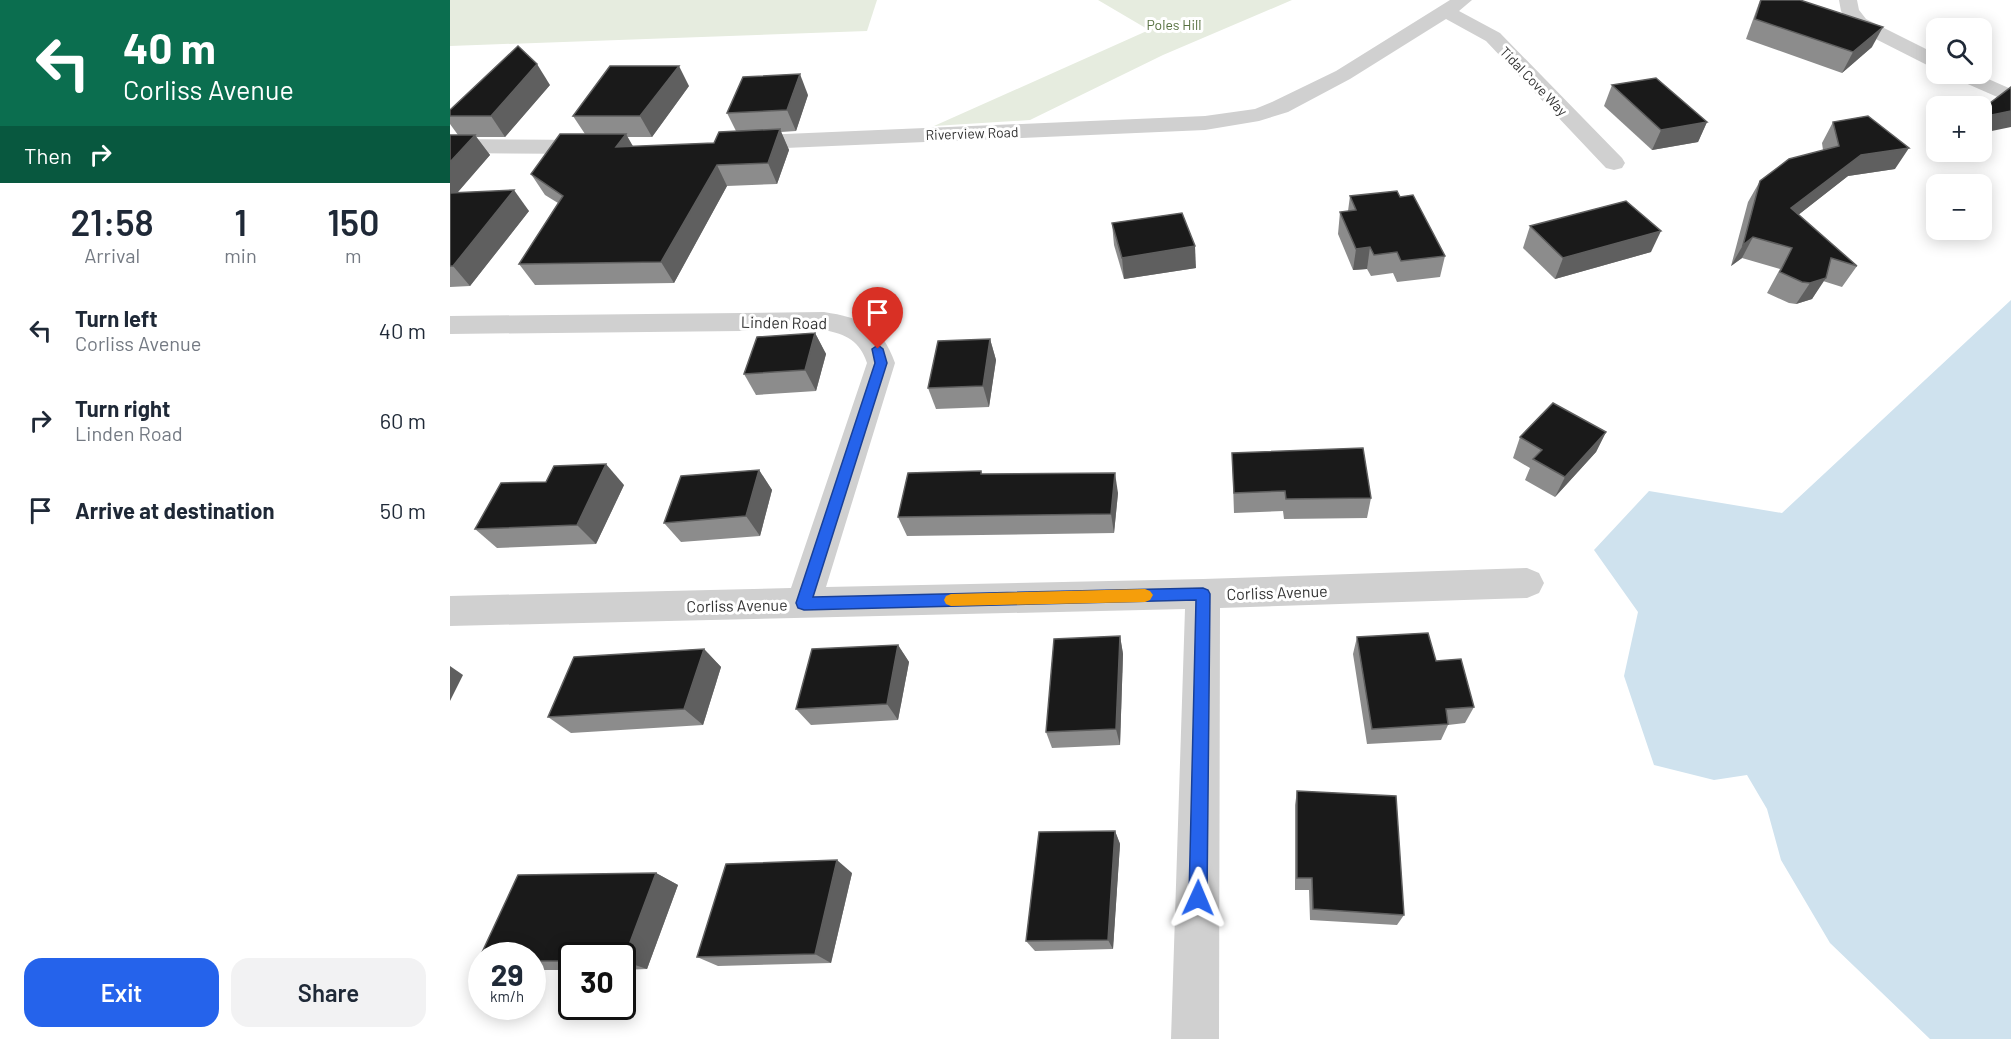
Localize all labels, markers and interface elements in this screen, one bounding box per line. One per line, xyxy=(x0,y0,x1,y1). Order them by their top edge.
park label: Poles Hill xyxy=(1147,16,1201,33)
map controls xyxy=(1926,18,1992,240)
button: search xyxy=(1926,18,1992,84)
text: 40 m xyxy=(123,22,216,72)
icon: left xyxy=(24,24,102,102)
street label: Tidal Cove Way xyxy=(1497,43,1572,120)
text: Corliss Avenue xyxy=(123,73,294,105)
button: + xyxy=(1926,96,1992,162)
street label: Riverview Road xyxy=(925,123,1019,143)
icon: right xyxy=(84,138,117,171)
text: Then xyxy=(24,142,72,168)
button: − xyxy=(1926,174,1992,240)
text: 21:58 xyxy=(71,200,154,243)
text: 1 xyxy=(234,200,247,243)
text: 150 xyxy=(327,200,379,243)
text: Arrival xyxy=(84,243,140,267)
text: min xyxy=(224,243,257,267)
text: m xyxy=(345,243,362,267)
pin xyxy=(852,287,903,349)
icon: arrive xyxy=(861,296,894,329)
text: Turn left xyxy=(75,305,158,331)
street label: Linden Road xyxy=(741,312,827,332)
icon: left xyxy=(24,314,57,347)
text: 40 m xyxy=(379,317,426,343)
text: Corliss Avenue xyxy=(75,331,202,355)
text: Turn right xyxy=(75,395,170,421)
icon: right xyxy=(24,404,57,437)
text: 60 m xyxy=(380,407,426,433)
text: Linden Road xyxy=(75,421,183,445)
icon: arrive xyxy=(24,494,57,527)
text: Arrive at destination xyxy=(75,497,274,523)
text: 50 m xyxy=(380,497,426,523)
street label: Corliss Avenue xyxy=(1226,581,1328,603)
street label: Corliss Avenue xyxy=(686,595,788,615)
position arrow xyxy=(1166,866,1230,930)
speed limit sign: 30 xyxy=(558,942,636,1020)
text: 29 xyxy=(491,956,523,992)
button: Exit xyxy=(24,958,219,1027)
button: Share xyxy=(231,958,426,1027)
text: km/h xyxy=(490,987,524,1005)

